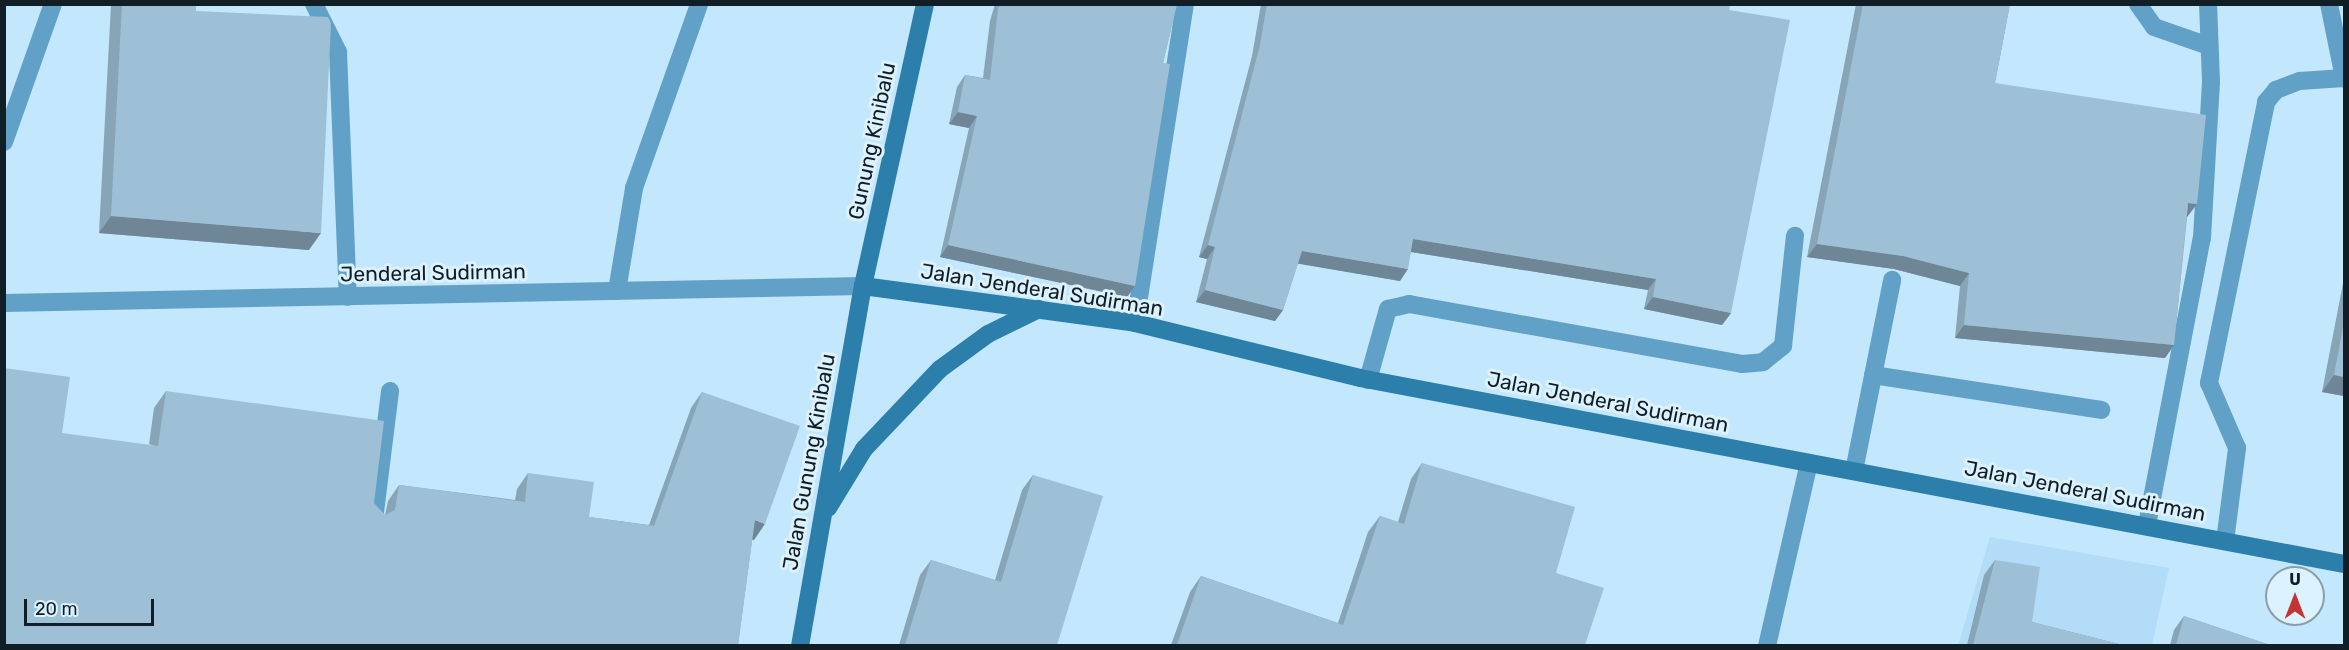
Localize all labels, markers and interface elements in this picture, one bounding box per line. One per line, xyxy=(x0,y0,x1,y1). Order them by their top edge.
street label: Gunung Kinibalu xyxy=(843,60,901,222)
street label: Jalan Jenderal Sudirman xyxy=(919,258,1165,322)
street label: Jenderal Sudirman xyxy=(340,259,526,287)
street label: Jalan Gunung Kinibalu xyxy=(778,352,840,572)
street label: Jalan Jenderal Sudirman xyxy=(1485,366,1731,438)
street label: Jalan Jenderal Sudirman xyxy=(1962,455,2208,527)
north arrow xyxy=(2265,566,2325,626)
text: U xyxy=(2289,570,2301,589)
scale bar xyxy=(27,587,158,625)
text: 20 m xyxy=(35,598,77,620)

